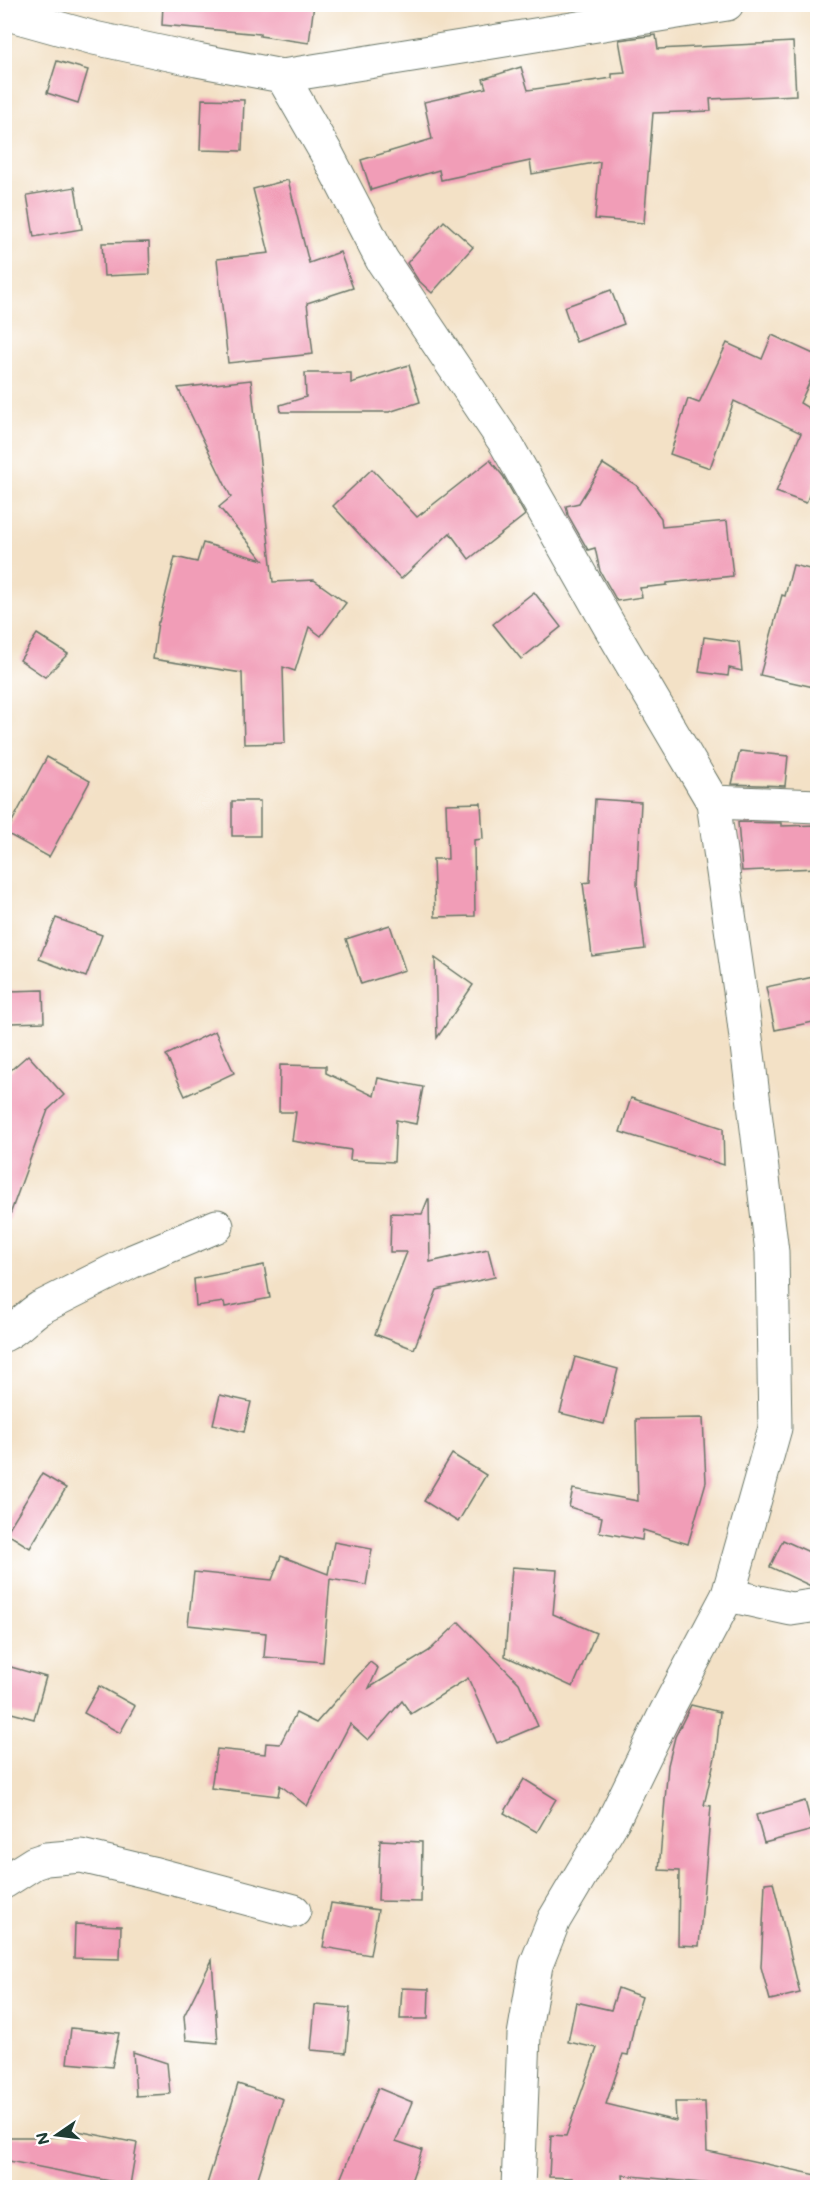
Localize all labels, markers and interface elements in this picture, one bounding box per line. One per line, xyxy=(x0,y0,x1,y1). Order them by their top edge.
north arrow xyxy=(27,2105,87,2165)
text: N xyxy=(30,2130,54,2147)

